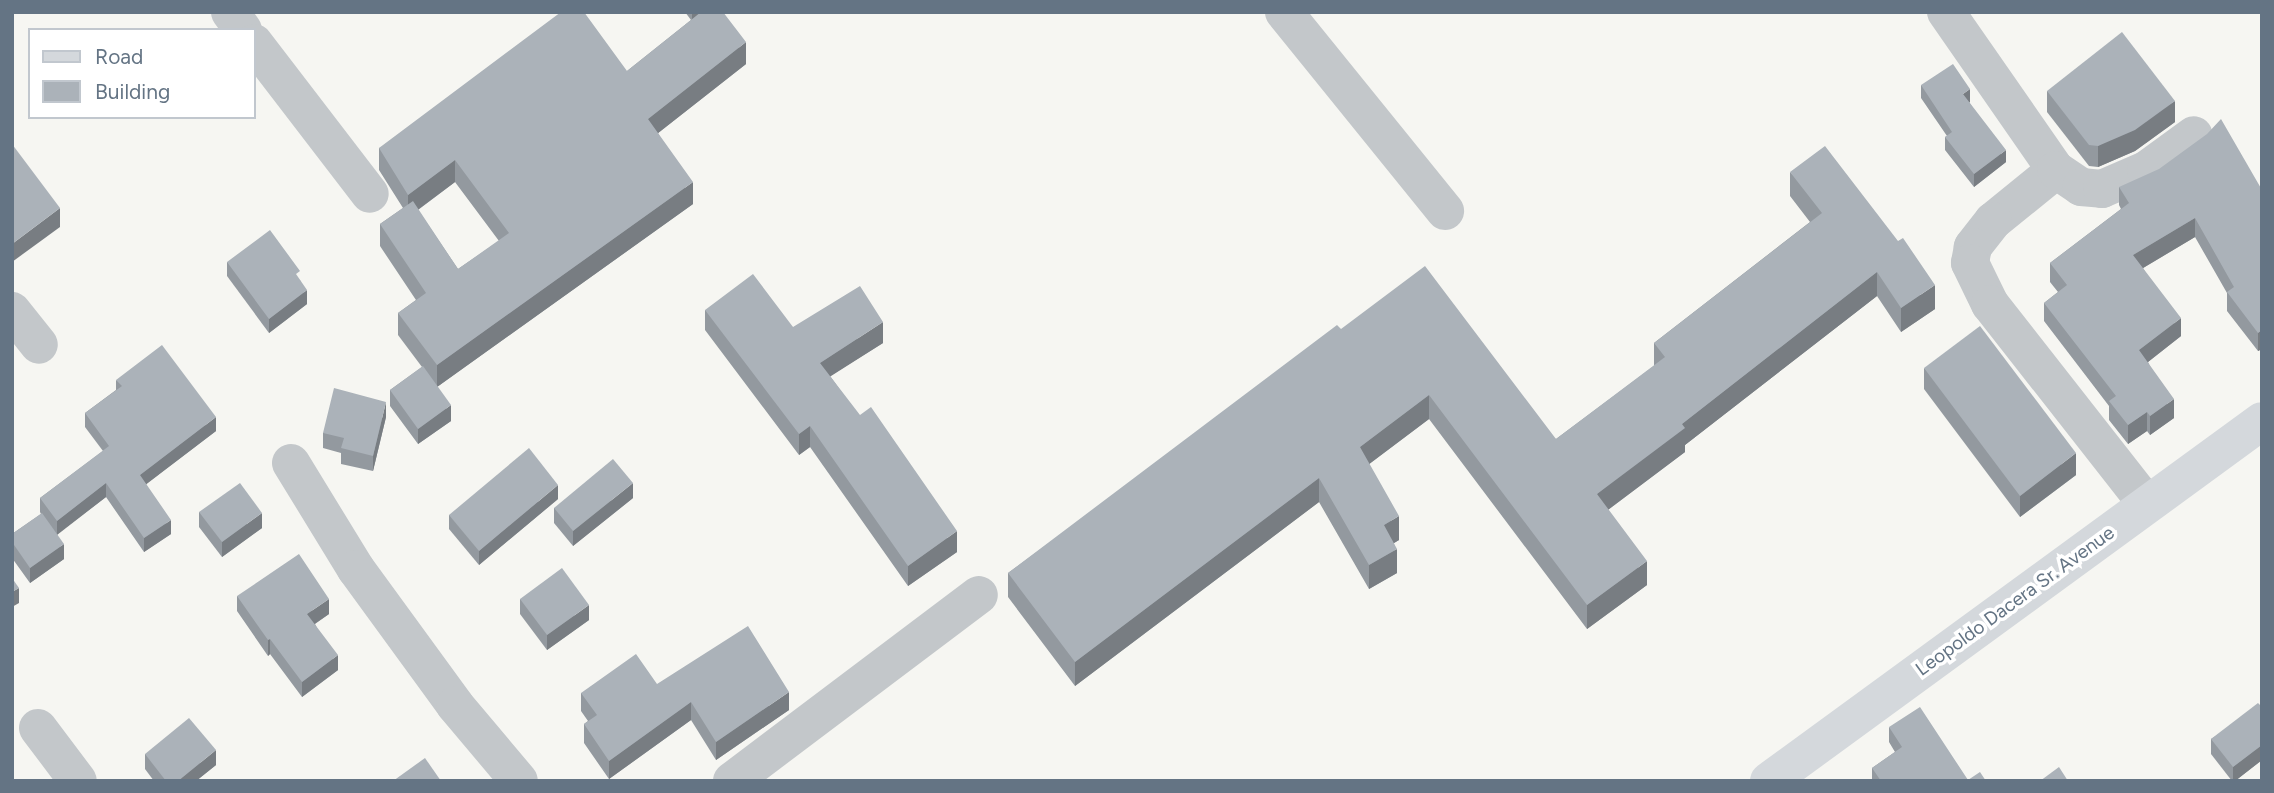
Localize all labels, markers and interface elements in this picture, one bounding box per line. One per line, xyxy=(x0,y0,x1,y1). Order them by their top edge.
legend xyxy=(28,28,256,119)
text: Road xyxy=(95,44,143,69)
text: Building xyxy=(95,79,170,104)
street label: Leopoldo Dacera Sr. Avenue xyxy=(1911,521,2119,681)

